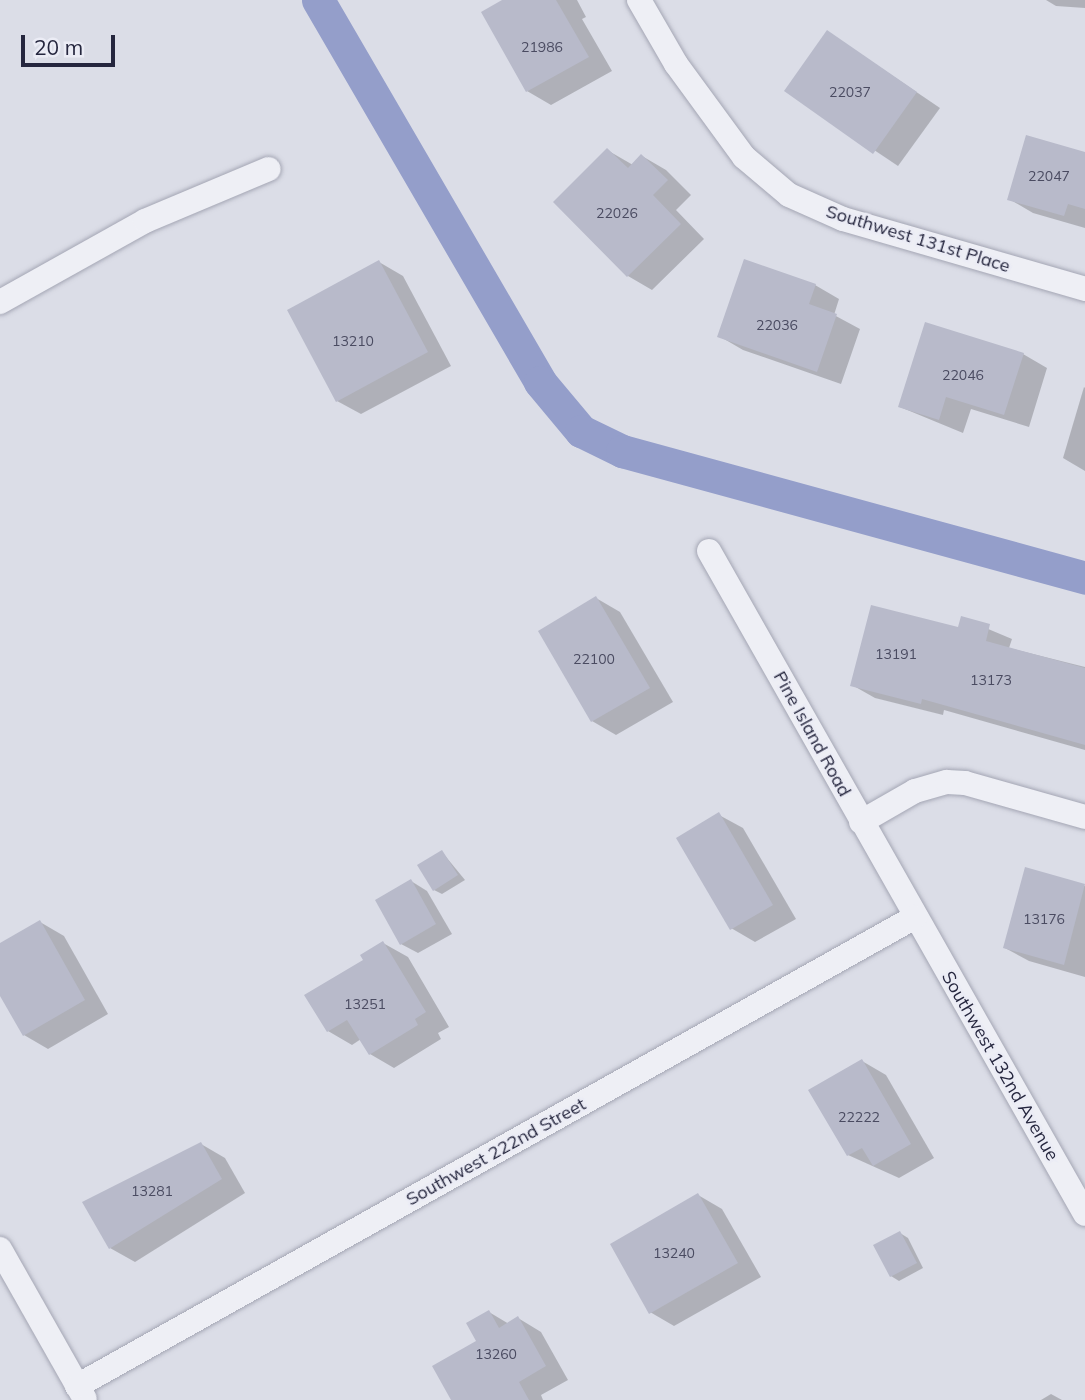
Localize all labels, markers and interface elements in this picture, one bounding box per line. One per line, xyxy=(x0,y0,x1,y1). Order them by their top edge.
scale bar xyxy=(24,21,119,65)
text: 20 m xyxy=(34,34,83,60)
house number: 21986 xyxy=(521,39,563,55)
house number: 22037 xyxy=(829,84,871,100)
house number: 22047 xyxy=(1028,168,1070,184)
street label: Southwest 131st Place xyxy=(823,201,1013,277)
house number: 22026 xyxy=(596,205,638,221)
house number: 22036 xyxy=(756,317,798,333)
house number: 13210 xyxy=(332,333,374,349)
house number: 22046 xyxy=(942,367,984,383)
house number: 13191 xyxy=(875,646,917,662)
house number: 22100 xyxy=(573,651,615,667)
street label: Pine Island Road xyxy=(769,668,855,800)
house number: 13173 xyxy=(970,672,1012,688)
house number: 13176 xyxy=(1023,911,1065,927)
street label: Southwest 132nd Avenue xyxy=(937,968,1063,1164)
house number: 13251 xyxy=(344,996,386,1012)
street label: Southwest 222nd Street xyxy=(402,1094,590,1210)
house number: 22222 xyxy=(838,1109,880,1125)
house number: 13281 xyxy=(131,1183,173,1199)
house number: 13240 xyxy=(653,1245,695,1261)
house number: 13260 xyxy=(475,1346,517,1362)

